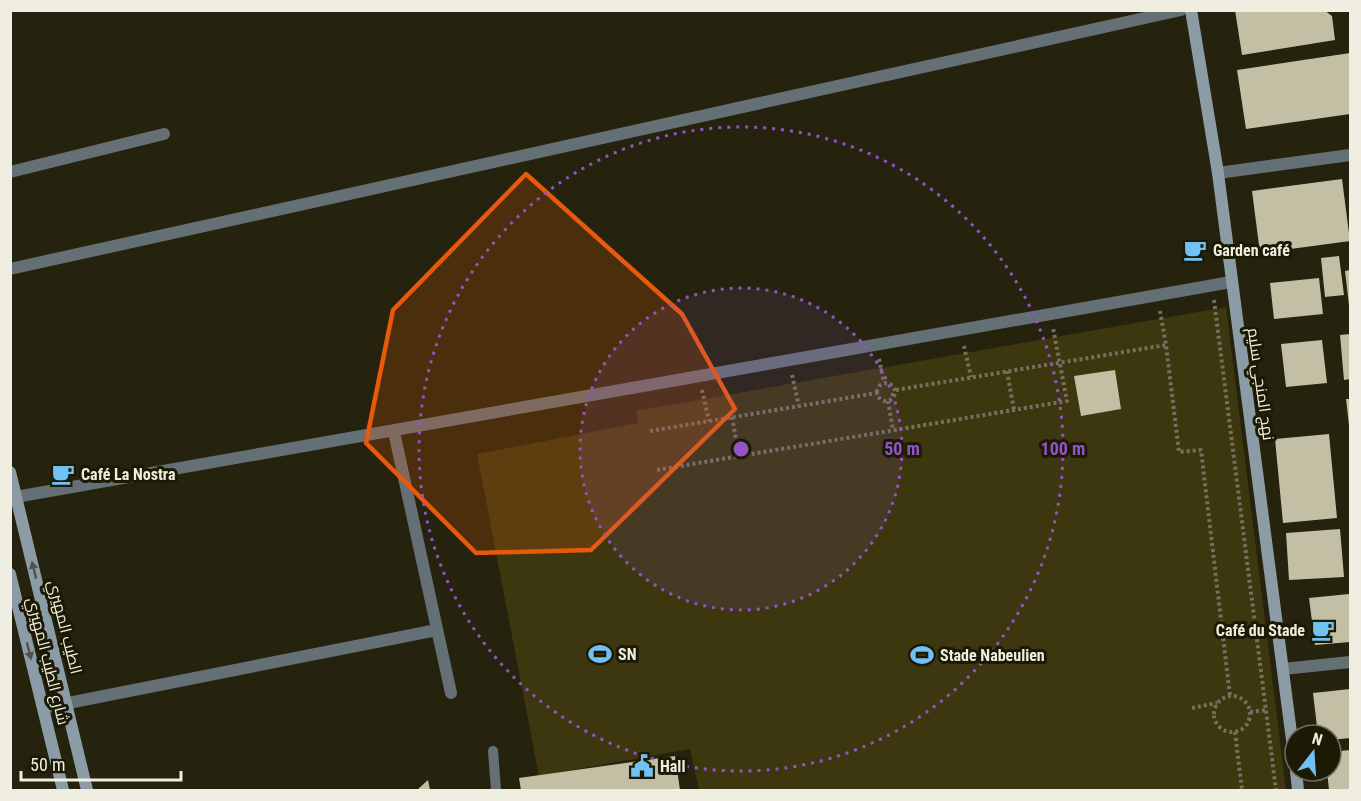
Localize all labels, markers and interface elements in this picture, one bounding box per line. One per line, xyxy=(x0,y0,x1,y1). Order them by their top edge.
cafe icon: Garden café xyxy=(1182,237,1208,263)
place label: Garden café xyxy=(1213,241,1290,260)
street label: نهج المنجي سليم xyxy=(1240,326,1278,442)
text: 50 m xyxy=(884,438,920,459)
text: 100 m xyxy=(1041,438,1085,459)
centre of rings xyxy=(731,439,751,459)
cafe icon: Café La Nostra xyxy=(50,461,76,487)
place label: Café La Nostra xyxy=(81,465,176,484)
one-way arrow xyxy=(29,561,39,579)
street label: الطيب المهيري xyxy=(40,578,86,677)
street label: شارع الطيب المهيري xyxy=(19,595,73,728)
cafe icon: Café du Stade xyxy=(1310,617,1336,643)
place label: Café du Stade xyxy=(1216,621,1305,640)
sports icon: SN xyxy=(587,641,613,667)
one-way arrow xyxy=(25,642,35,660)
sports icon: Stade Nabeulien xyxy=(909,642,935,668)
place label: SN xyxy=(618,645,636,664)
place label: Stade Nabeulien xyxy=(940,646,1045,665)
north arrow xyxy=(1283,723,1343,783)
text: N xyxy=(1310,729,1325,750)
scale bar xyxy=(21,744,182,782)
public building icon: Hall xyxy=(629,753,655,779)
text: 50 m xyxy=(30,754,65,775)
place label: Hall xyxy=(660,757,685,776)

